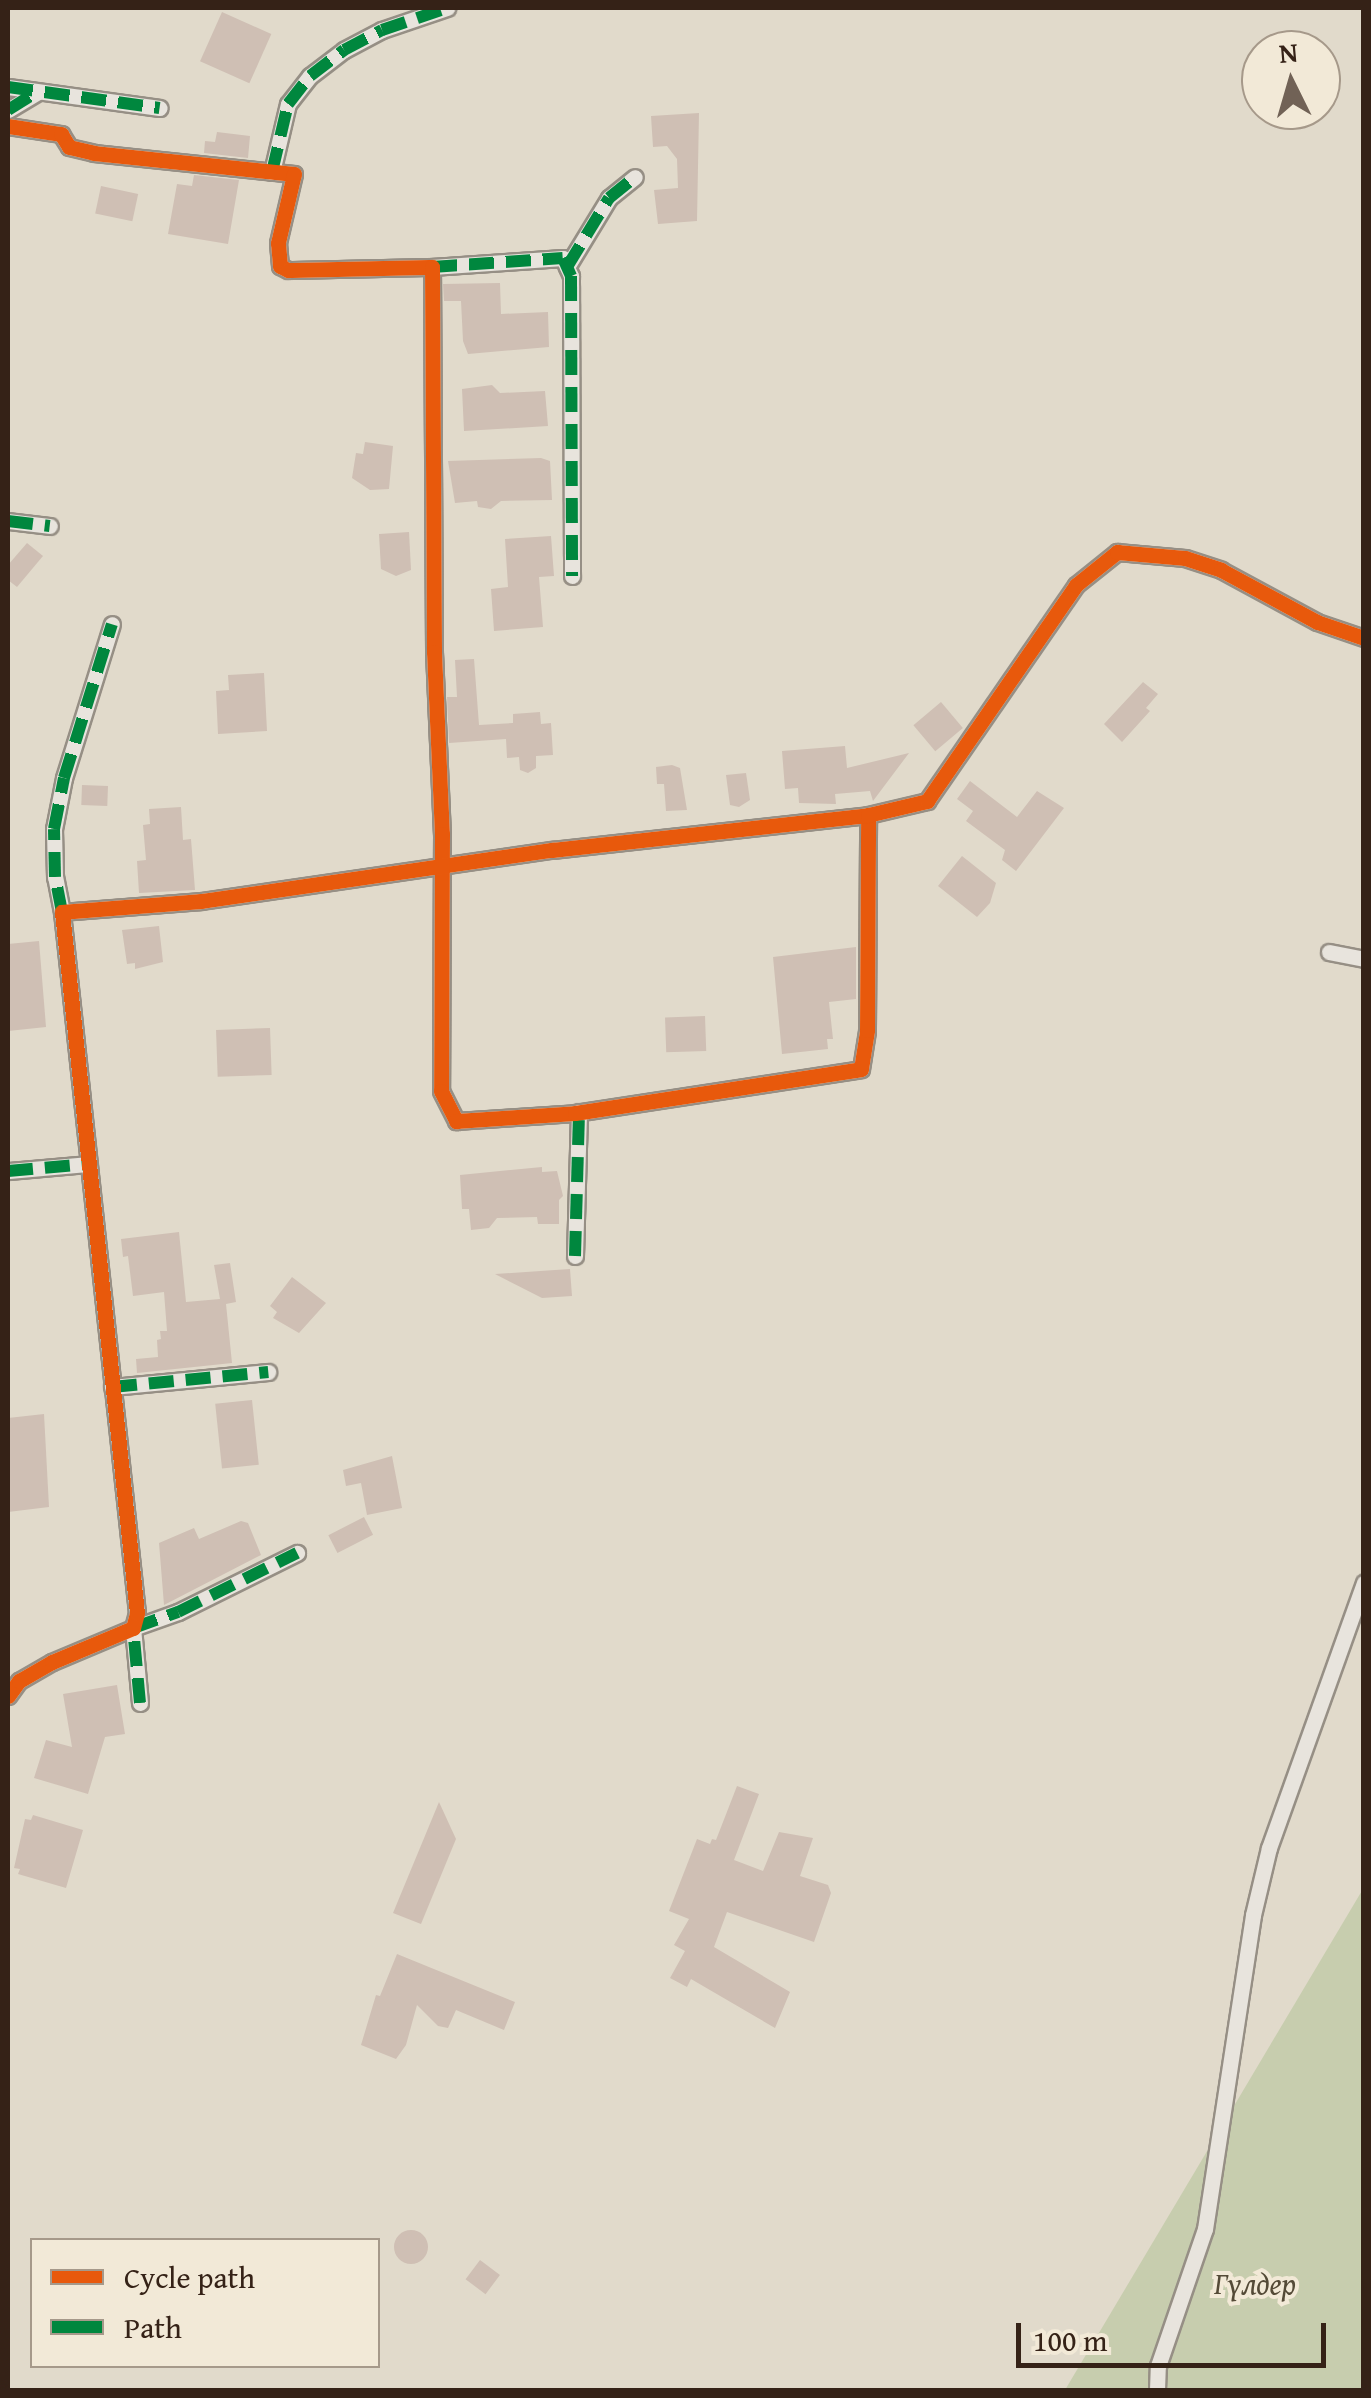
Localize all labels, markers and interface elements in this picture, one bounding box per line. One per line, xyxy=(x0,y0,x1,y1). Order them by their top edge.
north arrow xyxy=(1241,30,1341,130)
text: N xyxy=(1277,30,1300,73)
legend xyxy=(30,2238,380,2368)
text: Cycle path xyxy=(124,2255,255,2299)
park label: Гүлдер xyxy=(1214,2265,1296,2301)
scale bar xyxy=(1021,2303,1331,2365)
text: Path xyxy=(124,2305,182,2349)
text: 100 m xyxy=(1033,2318,1107,2362)

